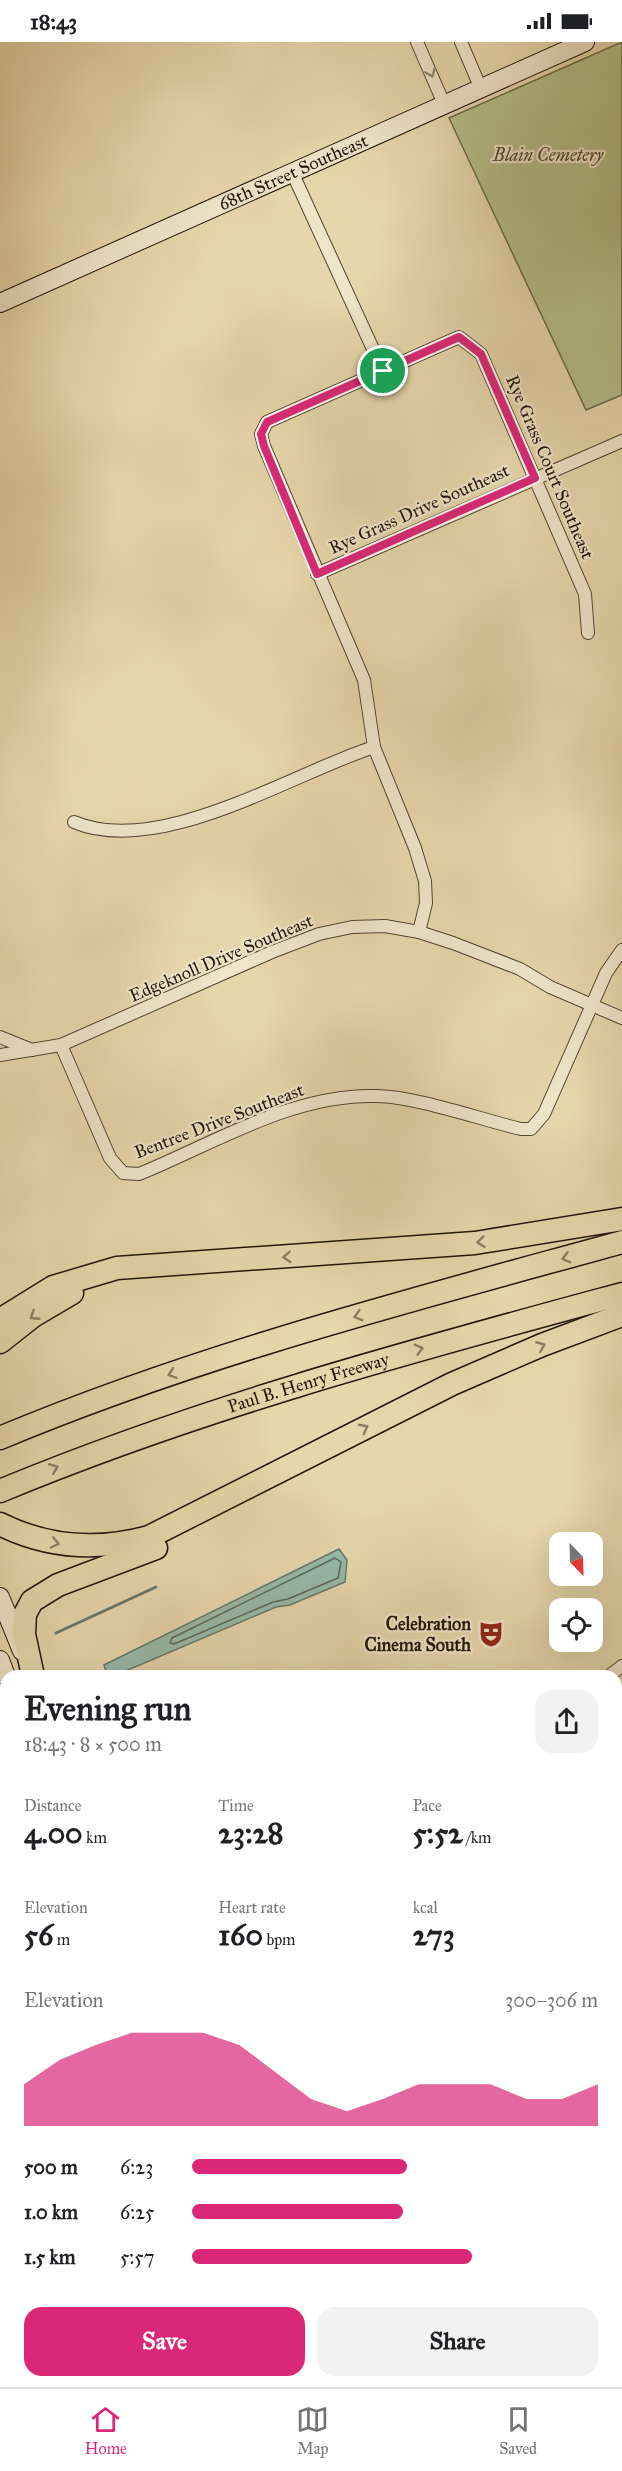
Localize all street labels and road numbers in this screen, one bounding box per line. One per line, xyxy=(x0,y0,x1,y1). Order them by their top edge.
street label: 68th Street Southeast xyxy=(215,129,372,215)
street label: Rye Grass Court Southeast xyxy=(501,372,599,563)
street label: Rye Grass Drive Southeast xyxy=(325,459,513,559)
street label: Edgeknoll Drive Southeast xyxy=(126,909,317,1008)
street label: Bentree Drive Southeast xyxy=(131,1078,308,1164)
street label: Paul B. Henry Freeway xyxy=(225,1348,392,1418)

